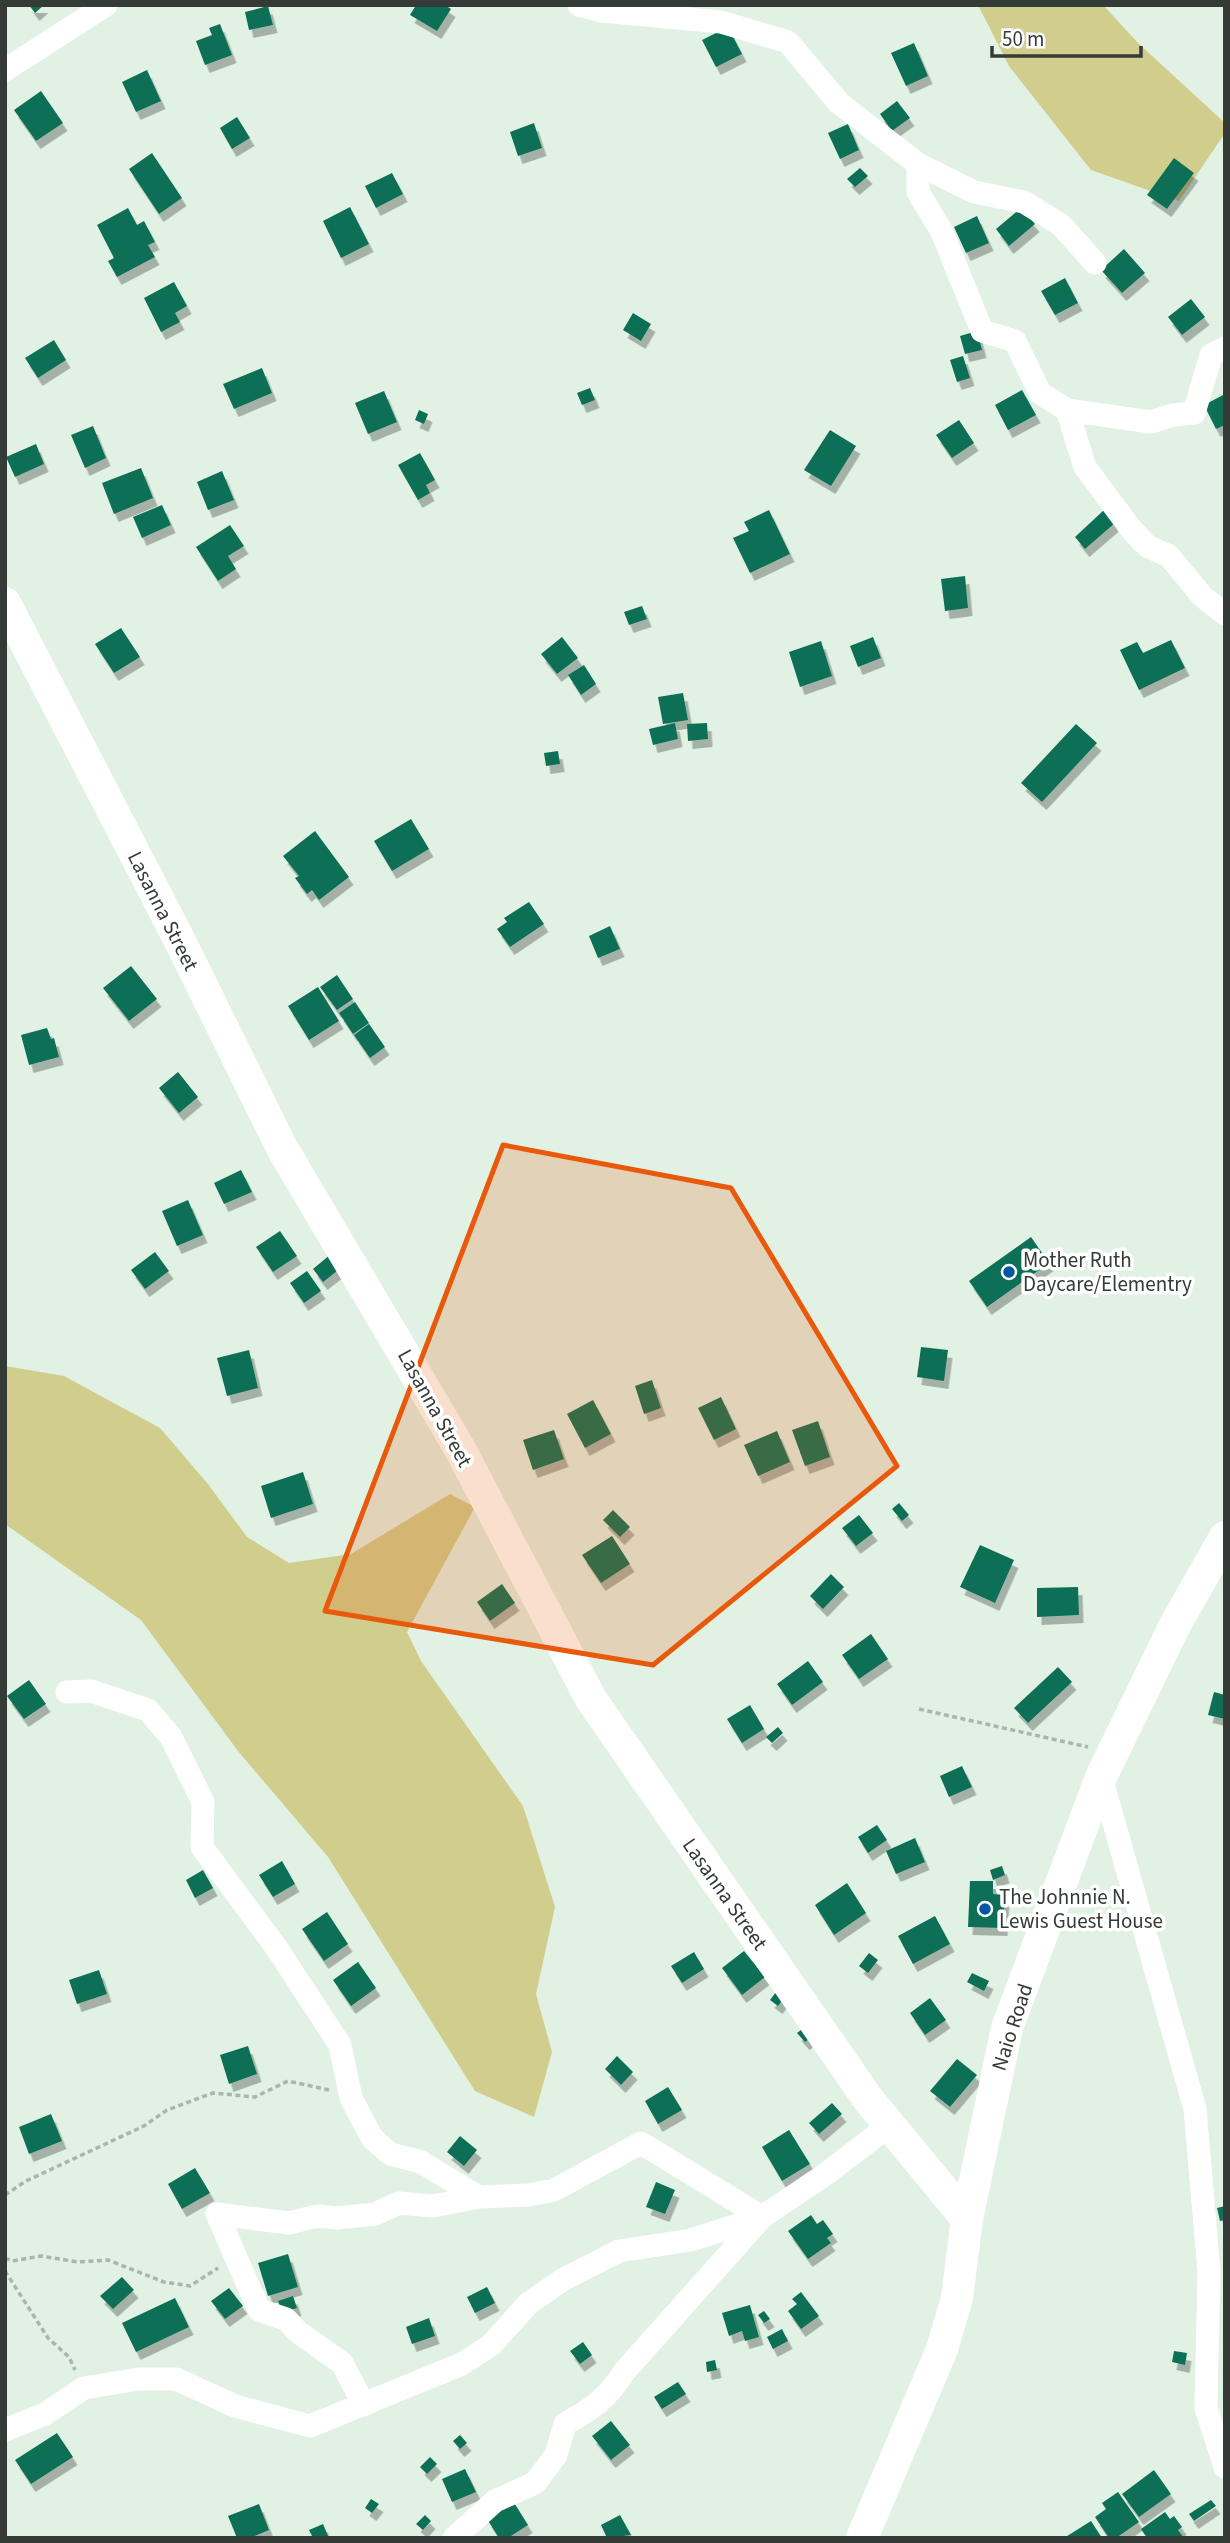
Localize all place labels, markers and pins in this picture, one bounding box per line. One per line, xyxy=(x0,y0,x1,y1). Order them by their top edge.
place label: Mother Ruth Daycare/Elementry xyxy=(1023,1245,1192,1299)
marker: Mother Ruth Daycare/Elementry xyxy=(1001,1264,1017,1280)
place label: The Johnnie N. Lewis Guest House xyxy=(999,1882,1163,1936)
marker: The Johnnie N. Lewis Guest House xyxy=(977,1901,993,1917)

